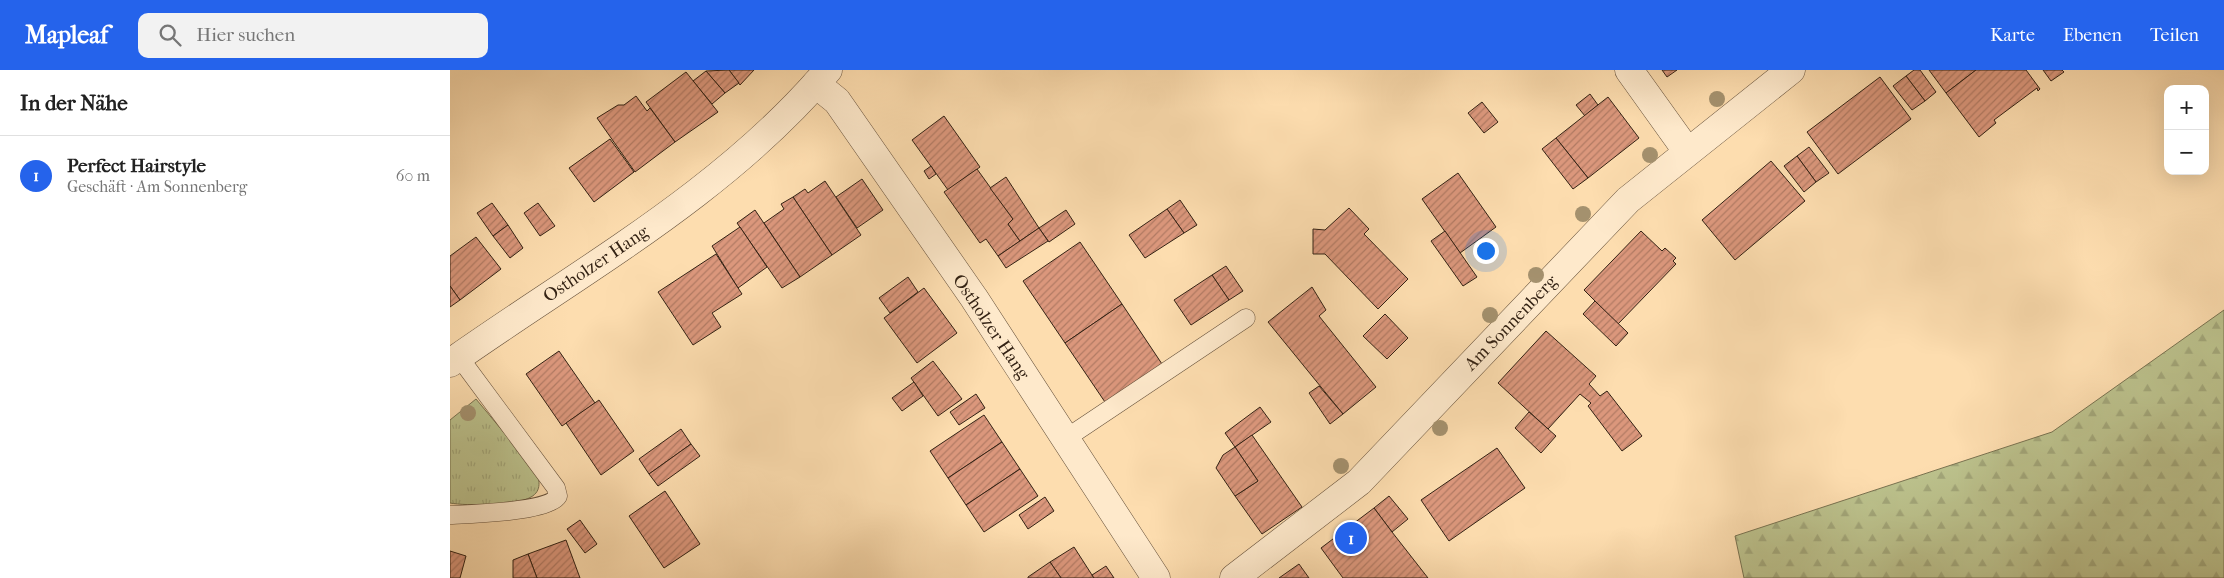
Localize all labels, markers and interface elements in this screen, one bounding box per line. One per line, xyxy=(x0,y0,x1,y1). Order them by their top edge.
search box xyxy=(138,13,488,58)
text: Mapleaf xyxy=(25,21,108,49)
icon: search xyxy=(156,21,184,49)
text: Hier suchen xyxy=(196,24,295,46)
text: Karte xyxy=(1990,25,2035,46)
text: Ebenen xyxy=(2063,25,2122,46)
text: Teilen xyxy=(2150,25,2199,46)
map controls xyxy=(2164,85,2209,175)
button: + xyxy=(2164,85,2209,130)
text: In der Nähe xyxy=(20,91,128,115)
button: − xyxy=(2164,130,2209,175)
text: Perfect Hairstyle xyxy=(67,155,206,177)
text: 1 xyxy=(33,166,39,185)
text: 60 m xyxy=(396,166,430,185)
text: Geschäft · Am Sonnenberg xyxy=(67,177,247,196)
street label: Ostholzer Hang xyxy=(539,221,653,307)
your location xyxy=(1473,238,1499,264)
street label: Ostholzer Hang xyxy=(948,270,1034,384)
street label: Am Sonnenberg xyxy=(1460,271,1562,376)
pin: 1 xyxy=(1335,519,1367,557)

